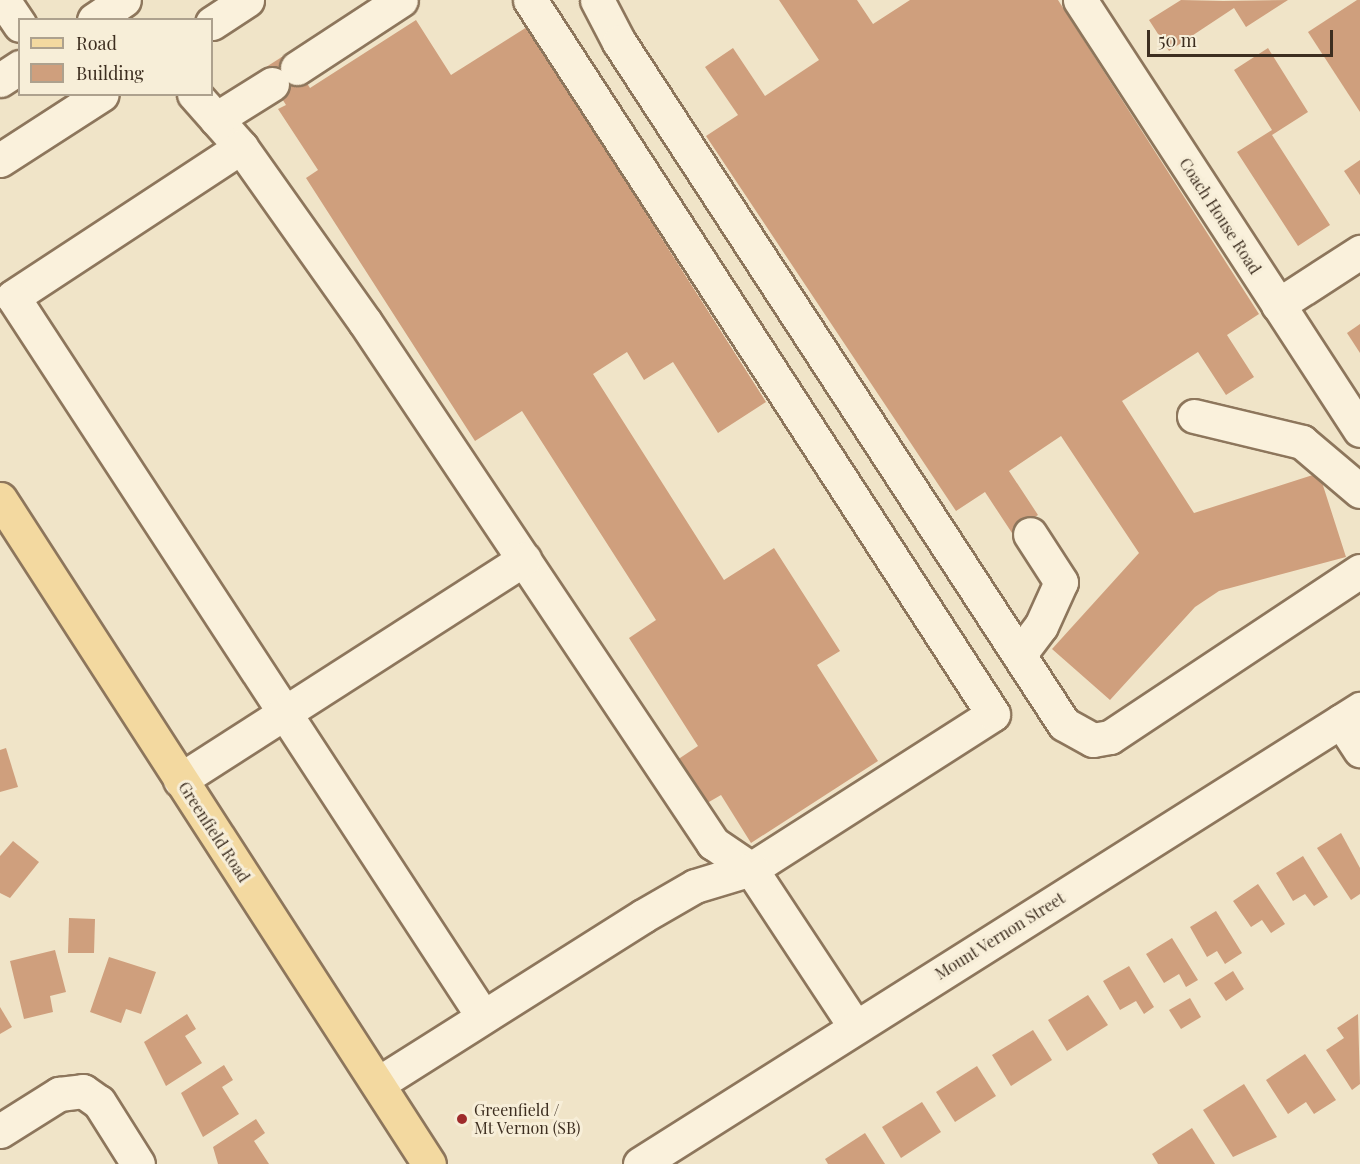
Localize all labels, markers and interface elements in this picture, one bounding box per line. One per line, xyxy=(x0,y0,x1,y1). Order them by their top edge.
legend xyxy=(18,18,213,96)
scale bar xyxy=(1150,18,1336,56)
text: 50 m xyxy=(1158,28,1197,52)
text: Road xyxy=(76,31,117,55)
text: Building xyxy=(76,61,144,85)
street label: Coach House Road xyxy=(1175,154,1265,278)
street label: Greenfield Road xyxy=(174,778,254,886)
street label: Mount Vernon Street xyxy=(931,888,1069,984)
place label: Greenfield / Mt Vernon (SB) xyxy=(474,1100,581,1138)
marker: Greenfield / Mt Vernon (SB) xyxy=(455,1112,469,1126)

